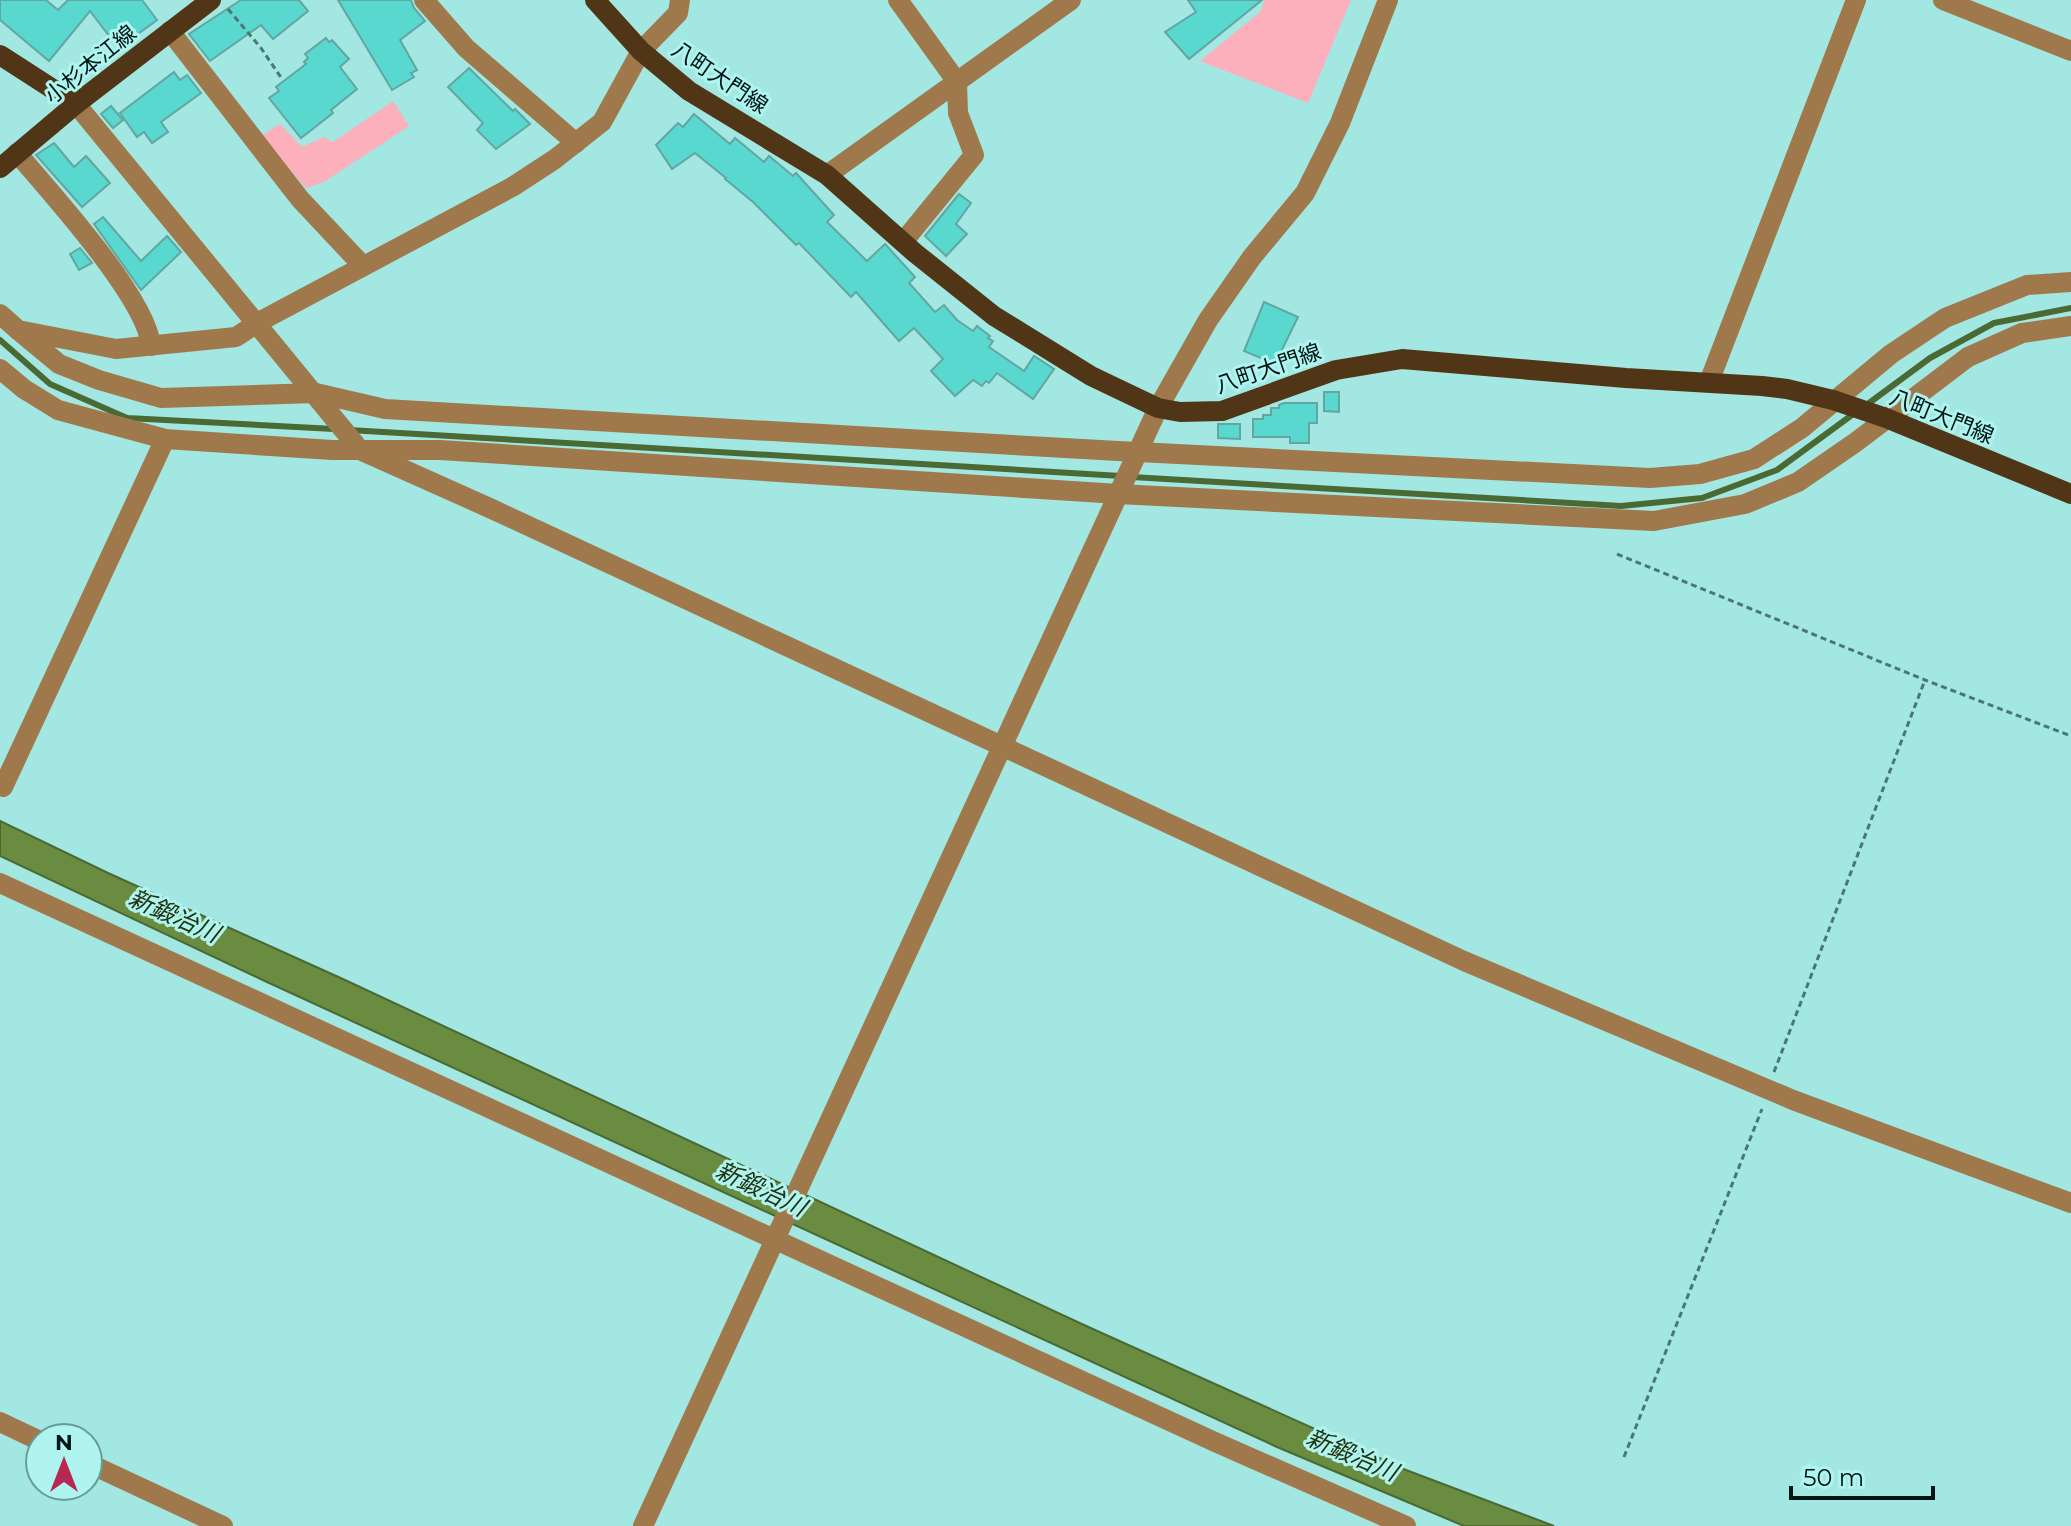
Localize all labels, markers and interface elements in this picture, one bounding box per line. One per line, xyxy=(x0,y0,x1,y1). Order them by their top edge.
street label: 小杉本江線 xyxy=(39,19,142,109)
street label: 八町大門線 xyxy=(667,35,773,119)
street label: 八町大門線 xyxy=(1212,338,1325,399)
street label: 八町大門線 xyxy=(1886,383,1998,450)
water label: 新鍛冶川 xyxy=(124,883,227,950)
water label: 新鍛冶川 xyxy=(712,1155,814,1223)
north arrow xyxy=(24,1422,104,1502)
water label: 新鍛冶川 xyxy=(1302,1422,1405,1488)
text: N xyxy=(55,1429,73,1456)
scale bar xyxy=(1791,1450,1933,1500)
text: 50 m xyxy=(1803,1463,1864,1492)

